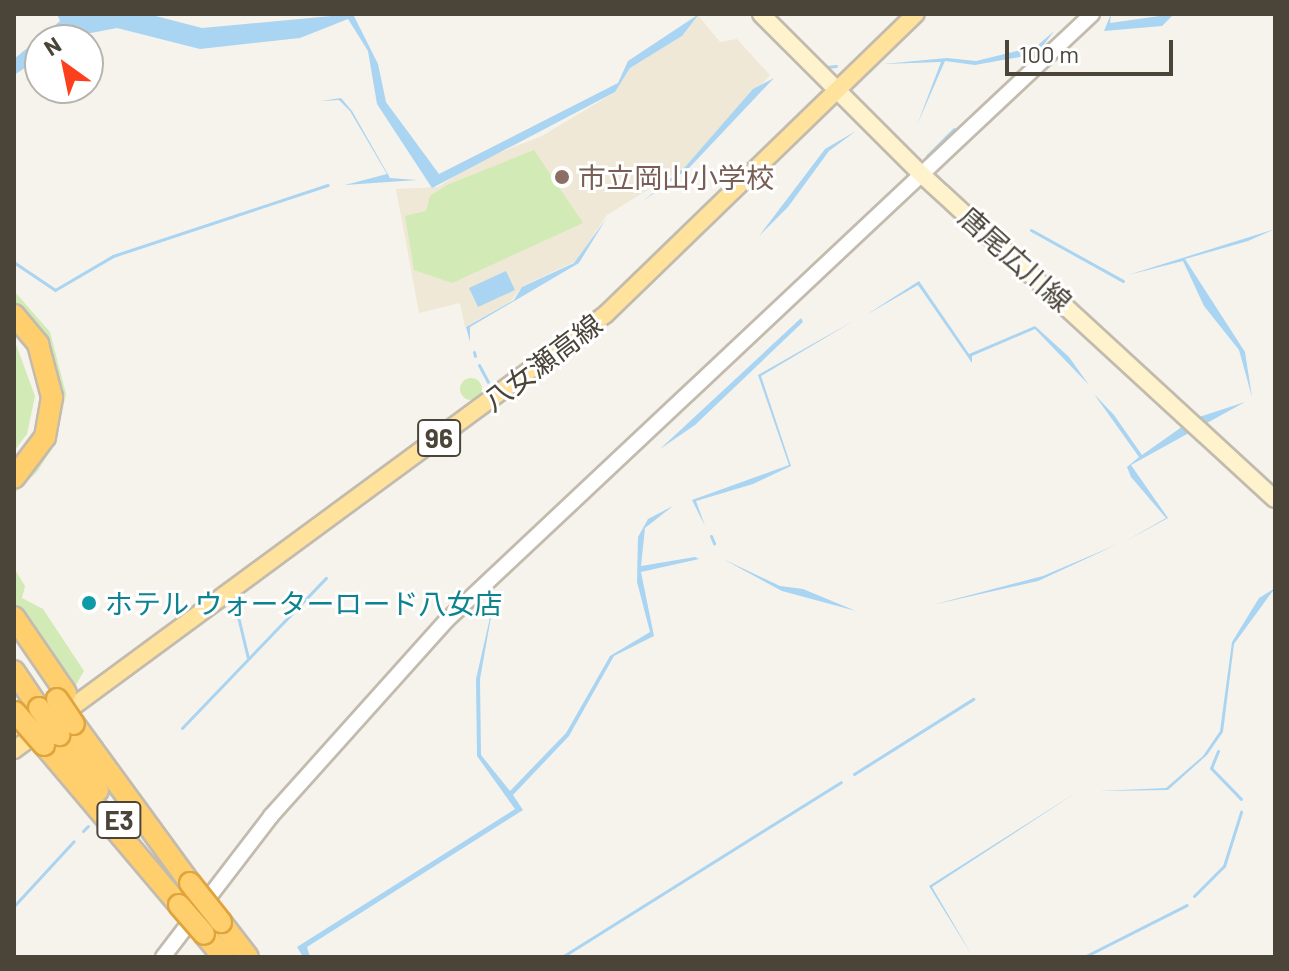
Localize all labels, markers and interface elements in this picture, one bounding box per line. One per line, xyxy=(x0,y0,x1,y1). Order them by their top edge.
north arrow xyxy=(24,24,104,104)
scale bar xyxy=(1009,24,1177,74)
text: N xyxy=(39,31,65,60)
text: 100 m xyxy=(1019,39,1079,68)
place label: 市立岡山小学校 xyxy=(578,160,774,194)
marker: 市立岡山小学校 xyxy=(553,168,571,186)
street label: 唐尾広川線 xyxy=(953,200,1079,318)
street label: 八女瀬高線 xyxy=(476,306,608,418)
road number: 96 xyxy=(417,416,461,460)
place label: ホテル ウォーターロード八女店 xyxy=(105,586,503,620)
marker: ホテル ウォーターロード八女店 xyxy=(80,594,98,612)
road number: E3 xyxy=(95,798,143,842)

